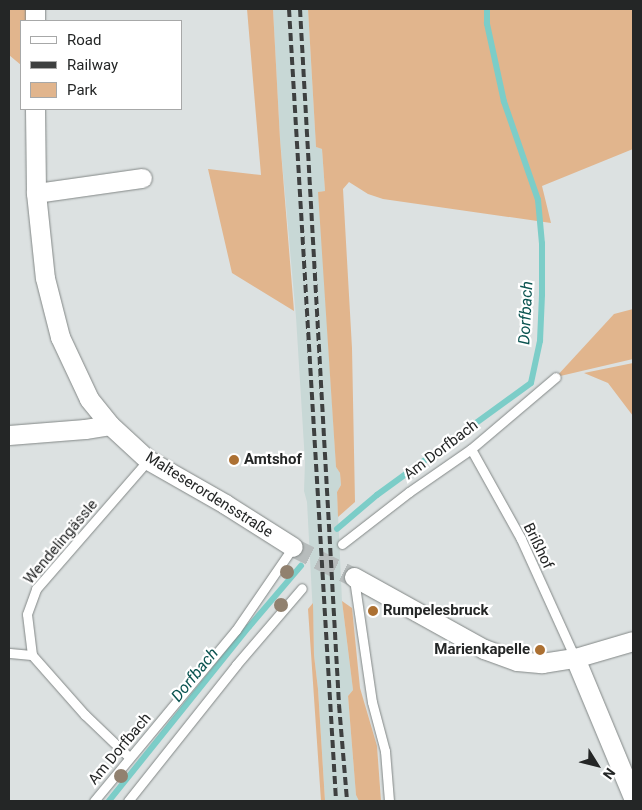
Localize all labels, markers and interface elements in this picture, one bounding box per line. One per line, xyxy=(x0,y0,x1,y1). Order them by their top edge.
legend xyxy=(20,20,182,110)
text: Road xyxy=(67,31,101,49)
text: Railway xyxy=(67,56,118,74)
text: Park xyxy=(67,81,97,99)
water label: Dorfbach xyxy=(515,281,537,345)
street label: Am Dorfbach xyxy=(400,416,482,484)
street label: Malteserordensstraße xyxy=(142,448,276,542)
place label: Amtshof xyxy=(244,451,302,469)
marker: Amtshof xyxy=(228,454,240,466)
street label: Wendelingässle xyxy=(20,496,102,588)
street label: Brißhof xyxy=(519,520,557,572)
place label: Rumpelesbruck xyxy=(383,602,488,620)
marker: Rumpelesbruck xyxy=(367,605,379,617)
place label: Marienkapelle xyxy=(434,641,530,659)
water label: Dorfbach xyxy=(168,644,222,706)
marker: Marienkapelle xyxy=(534,644,546,656)
street label: Am Dorfbach xyxy=(85,709,155,789)
north arrow xyxy=(572,740,622,790)
text: N xyxy=(600,765,619,783)

